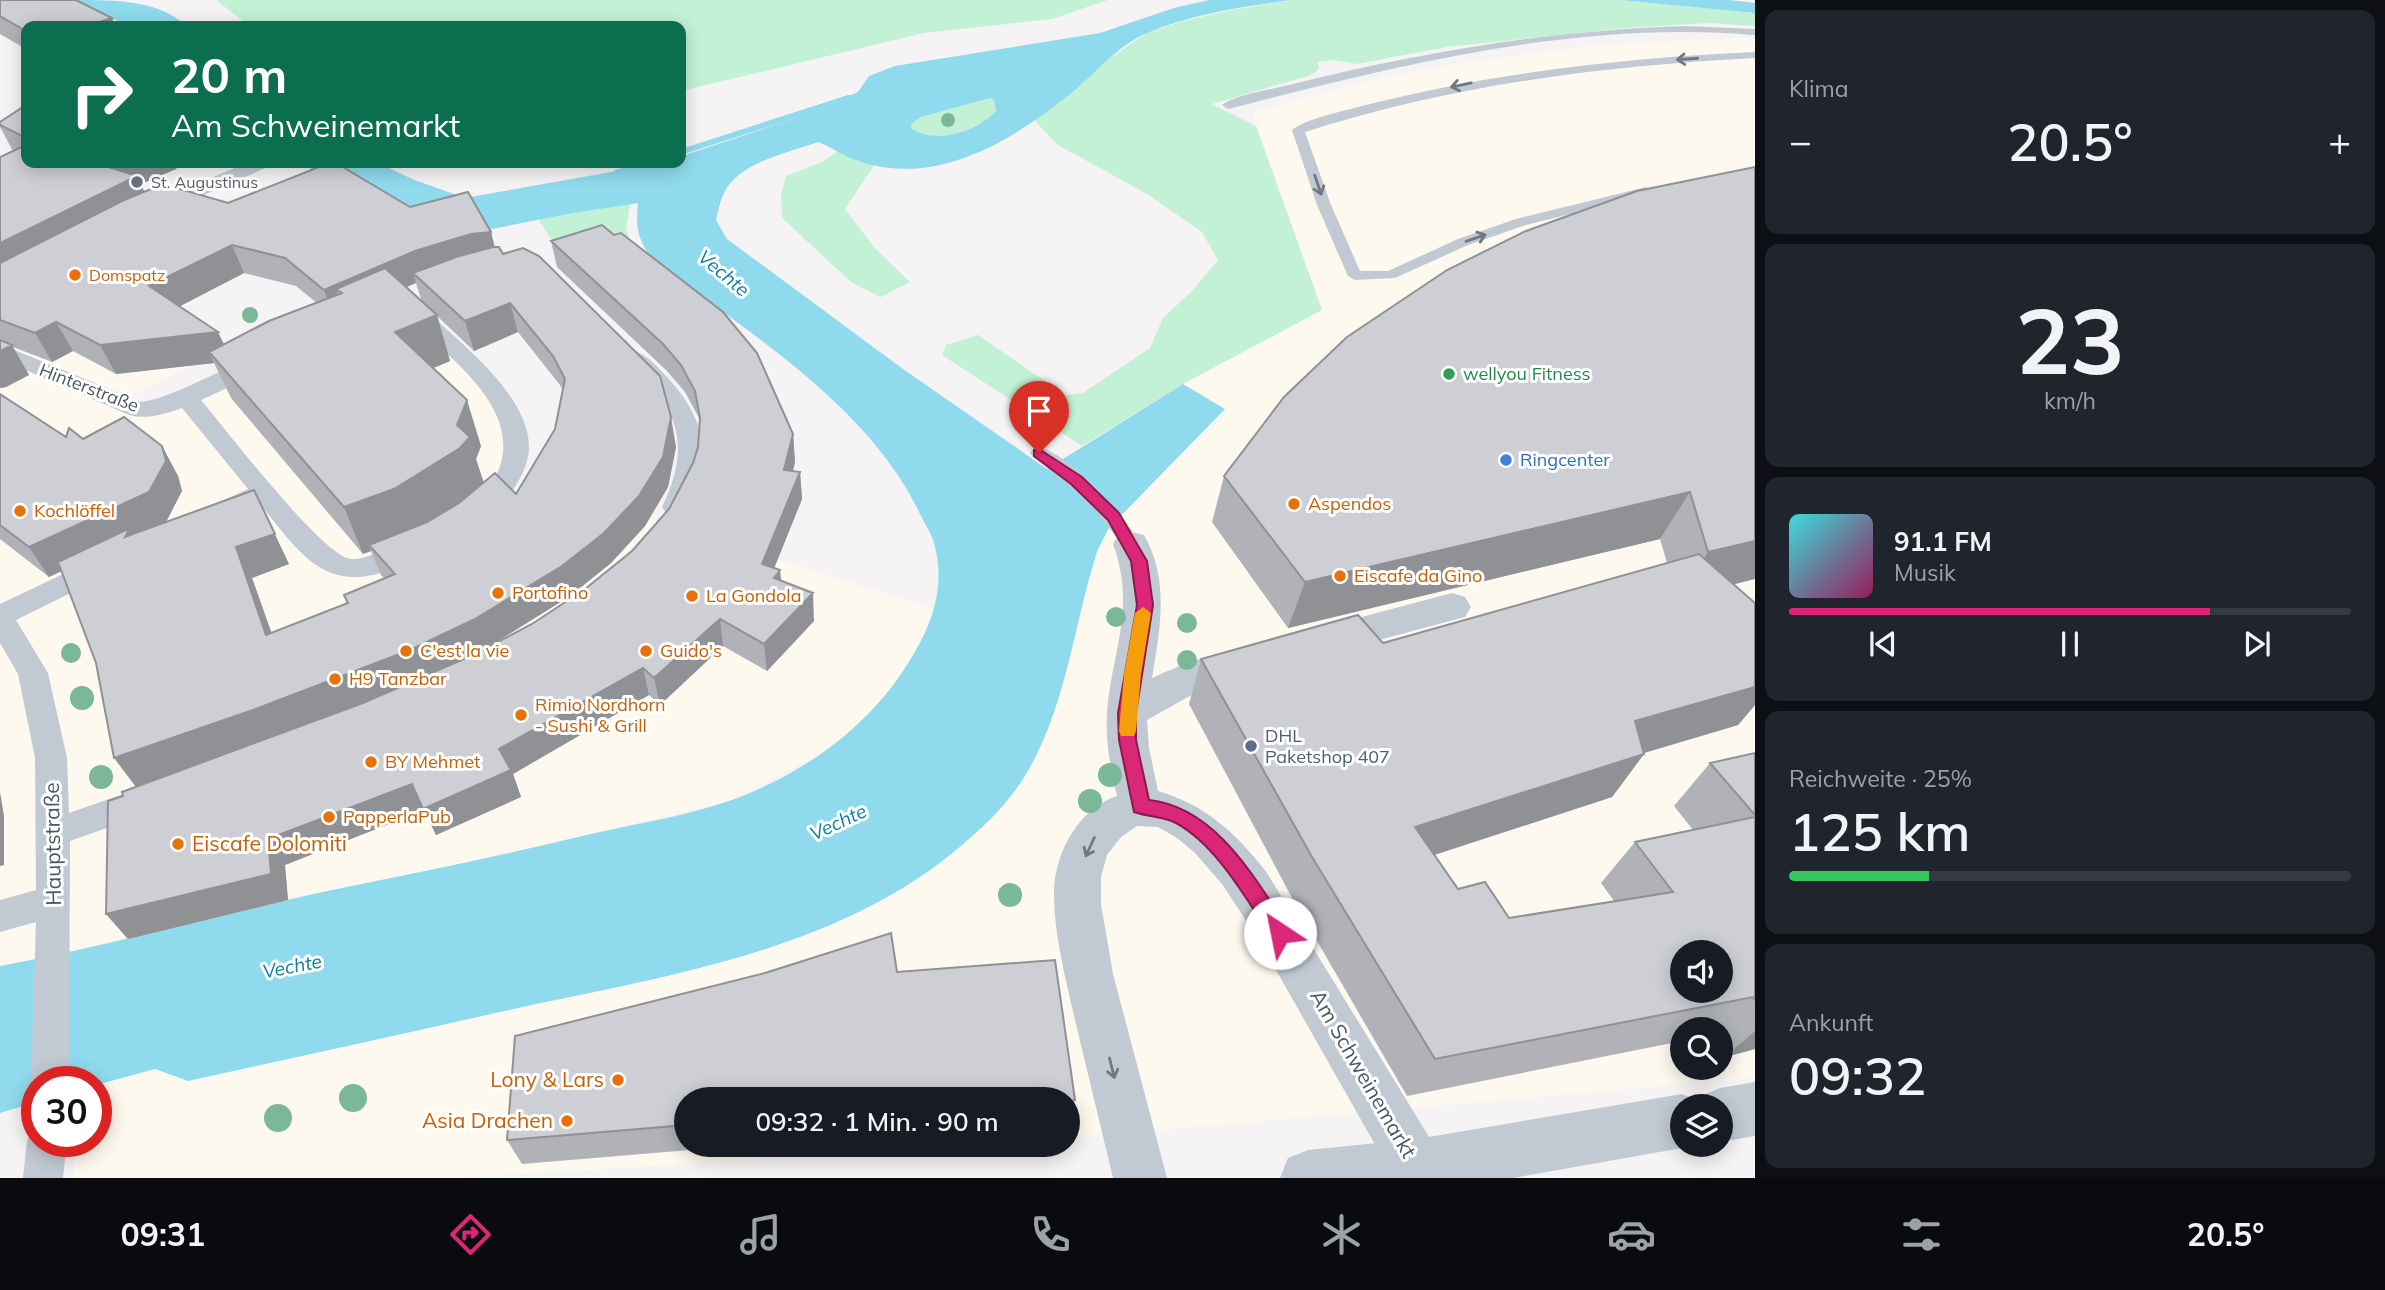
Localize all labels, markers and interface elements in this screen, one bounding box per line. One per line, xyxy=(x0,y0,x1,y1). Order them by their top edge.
text: 20 m xyxy=(171,44,287,105)
icon: right xyxy=(56,49,147,140)
one-way arrow xyxy=(1676,53,1699,66)
text: Klima xyxy=(1789,74,1849,103)
one-way arrow xyxy=(1450,78,1473,92)
text: Am Schweinemarkt xyxy=(171,105,460,145)
text: 20.5° xyxy=(2007,109,2133,174)
text: − xyxy=(1789,117,1812,165)
text: + xyxy=(2328,117,2351,165)
place label: St. Augustinus xyxy=(151,172,258,192)
marker: St. Augustinus xyxy=(129,174,145,190)
one-way arrow xyxy=(1312,174,1325,196)
one-way arrow xyxy=(1465,231,1487,243)
water label: Vechte xyxy=(693,245,755,301)
place label: Domspatz xyxy=(89,265,165,285)
marker: Domspatz xyxy=(67,267,83,283)
text: 23 xyxy=(2015,283,2125,397)
street label: Hinterstraße xyxy=(36,358,142,417)
place label: wellyou Fitness xyxy=(1463,362,1591,385)
marker: wellyou Fitness xyxy=(1441,366,1457,382)
pin xyxy=(1009,381,1069,453)
text: km/h xyxy=(2044,386,2096,415)
icon: arrive xyxy=(1020,392,1058,430)
place label: Ringcenter xyxy=(1520,448,1610,471)
marker: Ringcenter xyxy=(1498,452,1514,468)
place label: Aspendos xyxy=(1308,492,1391,515)
marker: Aspendos xyxy=(1286,496,1302,512)
place label: Kochlöffel xyxy=(34,499,115,522)
marker: Kochlöffel xyxy=(12,503,28,519)
text: 91.1 FM xyxy=(1894,525,1992,558)
text: Musik xyxy=(1894,558,1956,587)
place label: Eiscafe da Gino xyxy=(1354,564,1482,587)
marker: Eiscafe da Gino xyxy=(1332,568,1348,584)
place label: Portofino xyxy=(512,581,588,604)
place label: La Gondola xyxy=(706,584,801,607)
marker: Portofino xyxy=(490,585,506,601)
marker: La Gondola xyxy=(684,588,700,604)
icon: previous xyxy=(1864,625,1902,663)
icon: pause xyxy=(2051,625,2089,663)
icon: next xyxy=(2238,625,2276,663)
place label: C'est la vie xyxy=(420,639,509,662)
place label: Guido's xyxy=(660,639,722,662)
marker: C'est la vie xyxy=(398,643,414,659)
marker: Guido's xyxy=(638,643,654,659)
place label: H9 Tanzbar xyxy=(349,667,447,690)
marker: H9 Tanzbar xyxy=(327,671,343,687)
place label: Rimio Nordhorn - Sushi & Grill xyxy=(535,693,666,737)
marker: Rimio Nordhorn - Sushi & Grill xyxy=(513,707,529,723)
place label: DHL Paketshop 407 xyxy=(1265,724,1390,768)
marker: DHL Paketshop 407 xyxy=(1243,738,1259,754)
place label: BY Mehmet xyxy=(385,750,480,773)
marker: BY Mehmet xyxy=(363,754,379,770)
text: Reichweite · 25% xyxy=(1789,764,1972,793)
street label: Hauptstraße xyxy=(38,782,66,906)
water label: Vechte xyxy=(806,798,870,846)
text: 125 km xyxy=(1789,799,1970,864)
place label: PapperlaPub xyxy=(343,805,451,828)
marker: PapperlaPub xyxy=(321,809,337,825)
place label: Eiscafe Dolomiti xyxy=(192,830,347,856)
one-way arrow xyxy=(1083,835,1096,857)
marker: Eiscafe Dolomiti xyxy=(170,836,186,852)
position arrow xyxy=(1243,896,1317,970)
map controls xyxy=(1670,940,1733,1157)
button: sound xyxy=(1670,940,1733,1003)
water label: Vechte xyxy=(260,949,324,983)
street label: Am Schweinemarkt xyxy=(1305,985,1423,1162)
text: Ankunft xyxy=(1789,1008,1873,1037)
button: search xyxy=(1670,1017,1733,1080)
text: 09:32 xyxy=(1789,1043,1926,1108)
one-way arrow xyxy=(1106,1056,1119,1079)
speed limit sign: 30 xyxy=(21,1066,112,1157)
place label: Lony & Lars xyxy=(490,1066,604,1092)
marker: Lony & Lars xyxy=(610,1072,626,1088)
button: layers xyxy=(1670,1094,1733,1157)
text: 09:32 · 1 Min. · 90 m xyxy=(755,1105,999,1138)
place label: Asia Drachen xyxy=(422,1107,553,1133)
marker: Asia Drachen xyxy=(559,1113,575,1129)
icon: directions xyxy=(446,1210,495,1259)
icon: music xyxy=(736,1210,785,1259)
icon: phone xyxy=(1026,1210,1075,1259)
icon: climate xyxy=(1317,1210,1366,1259)
icon: car xyxy=(1607,1210,1656,1259)
icon: filters xyxy=(1897,1210,1946,1259)
text: 09:31 xyxy=(121,1214,205,1254)
text: 20.5° xyxy=(2187,1214,2264,1254)

